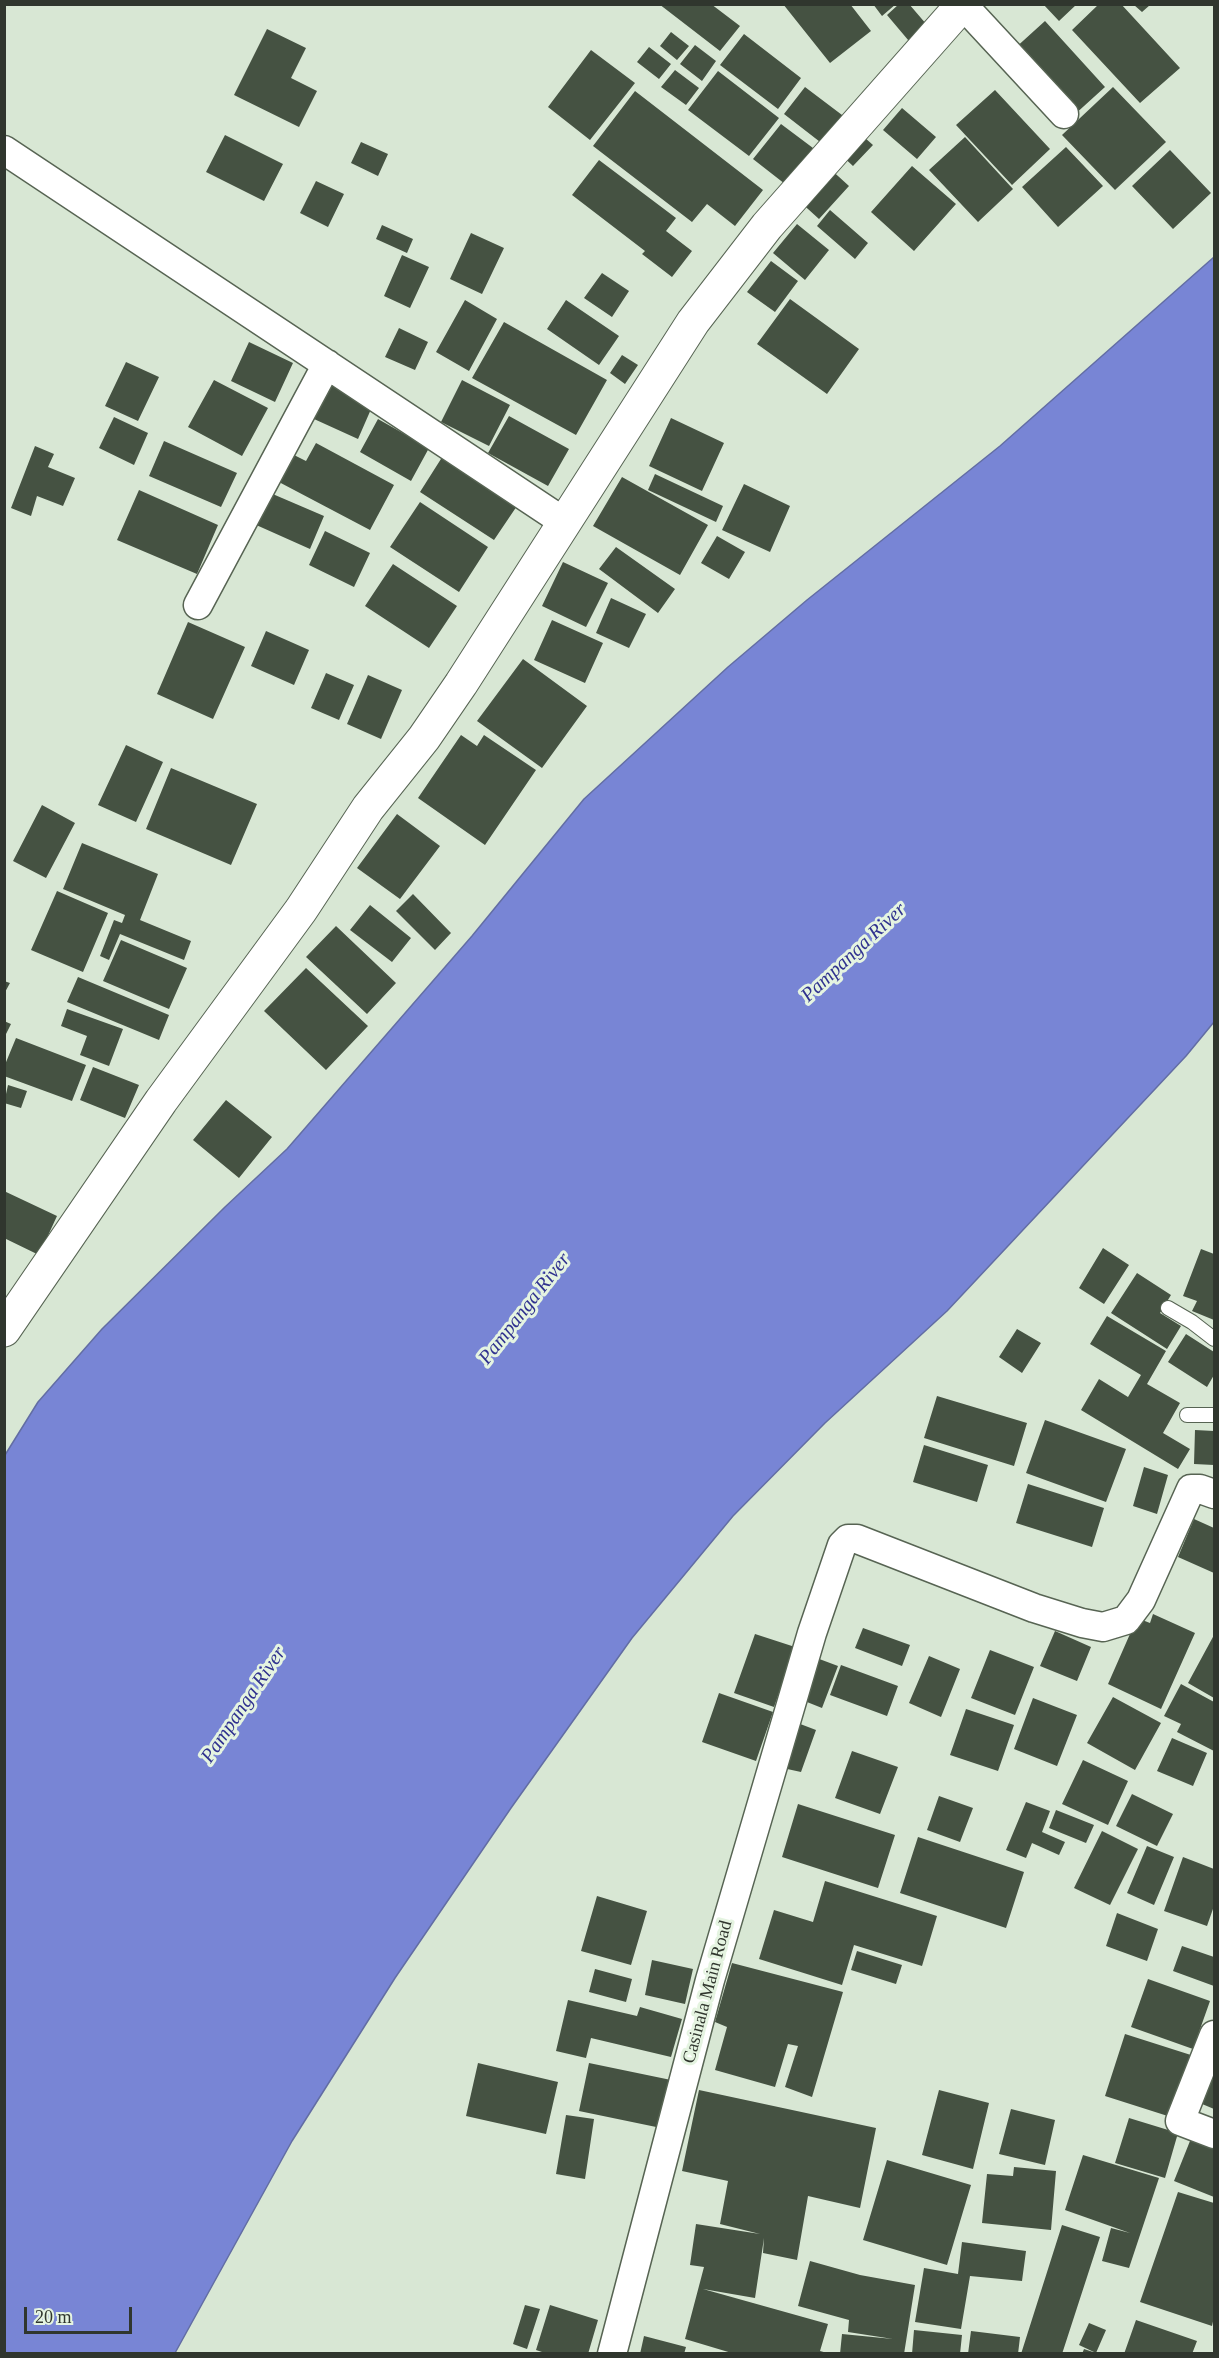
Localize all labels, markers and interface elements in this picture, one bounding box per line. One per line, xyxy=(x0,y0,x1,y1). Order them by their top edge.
water label: Pampanga River xyxy=(796,898,912,1008)
water label: Pampanga River xyxy=(474,1248,576,1370)
water label: Pampanga River xyxy=(196,1642,292,1768)
street label: Casinala Main Road xyxy=(679,1918,737,2066)
scale bar xyxy=(27,2295,135,2333)
text: 20 m xyxy=(35,2307,72,2327)

